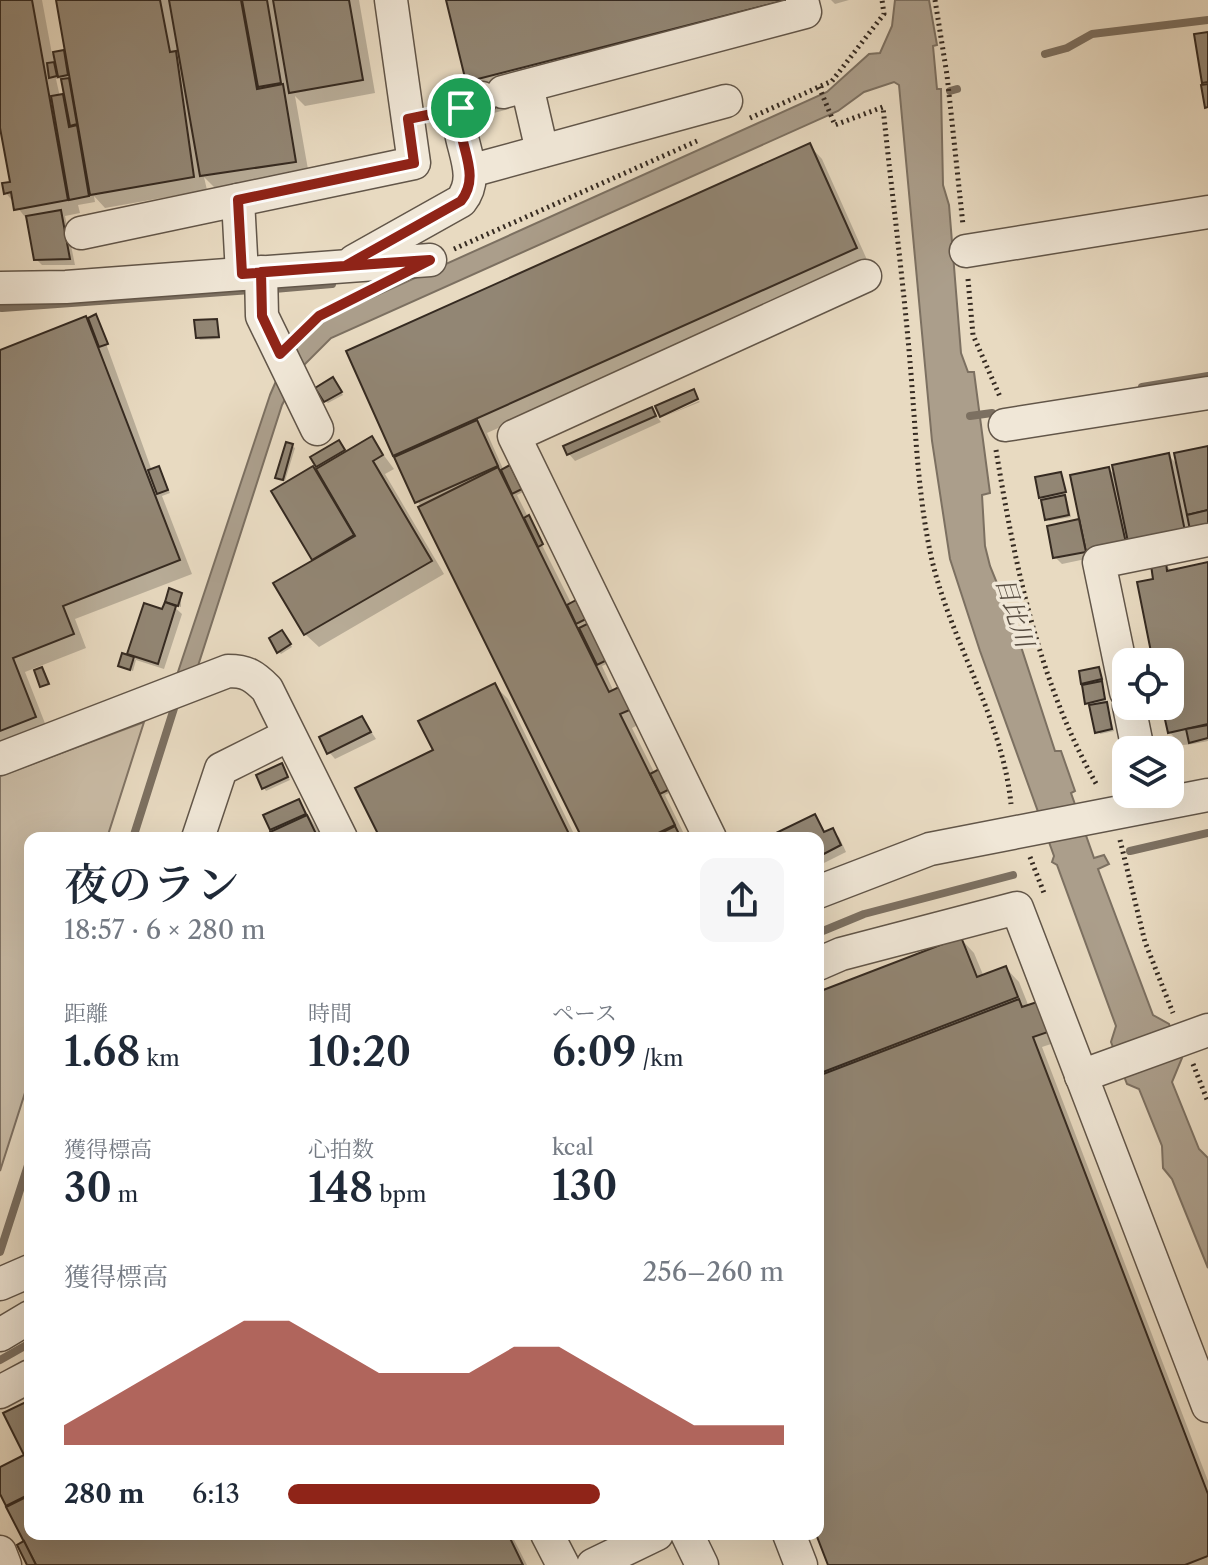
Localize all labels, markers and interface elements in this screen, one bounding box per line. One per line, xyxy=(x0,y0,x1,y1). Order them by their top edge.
pin xyxy=(427,74,495,142)
icon: arrive xyxy=(439,86,483,130)
water label: 目比川 xyxy=(990,573,1041,654)
map controls xyxy=(1112,648,1184,808)
button: locate xyxy=(1112,648,1184,720)
button: layers xyxy=(1112,736,1184,808)
text: 夜のラン xyxy=(64,857,240,911)
button: share xyxy=(700,858,784,942)
text: 18:57 · 6 × 280 m xyxy=(64,914,265,946)
text: 距離 xyxy=(64,1000,108,1027)
text: 時間 xyxy=(308,1000,352,1027)
text: ペース xyxy=(552,1000,617,1027)
text: 1.68 xyxy=(64,1027,141,1076)
text: 10:20 xyxy=(308,1027,411,1076)
text: 6:09 xyxy=(552,1027,637,1076)
text: km xyxy=(141,1045,180,1072)
text: /km xyxy=(637,1045,684,1072)
text: kcal xyxy=(552,1134,594,1161)
text: 獲得標高 xyxy=(64,1136,152,1163)
text: 心拍数 xyxy=(308,1136,374,1163)
text: 130 xyxy=(552,1161,617,1210)
text: 30 xyxy=(64,1163,112,1212)
text: 148 xyxy=(308,1163,373,1212)
text: m xyxy=(112,1181,138,1208)
text: bpm xyxy=(373,1181,427,1208)
text: 256–260 m xyxy=(643,1256,784,1288)
text: 獲得標高 xyxy=(64,1261,168,1293)
text: 280 m xyxy=(64,1478,144,1510)
text: 6:13 xyxy=(192,1478,240,1510)

